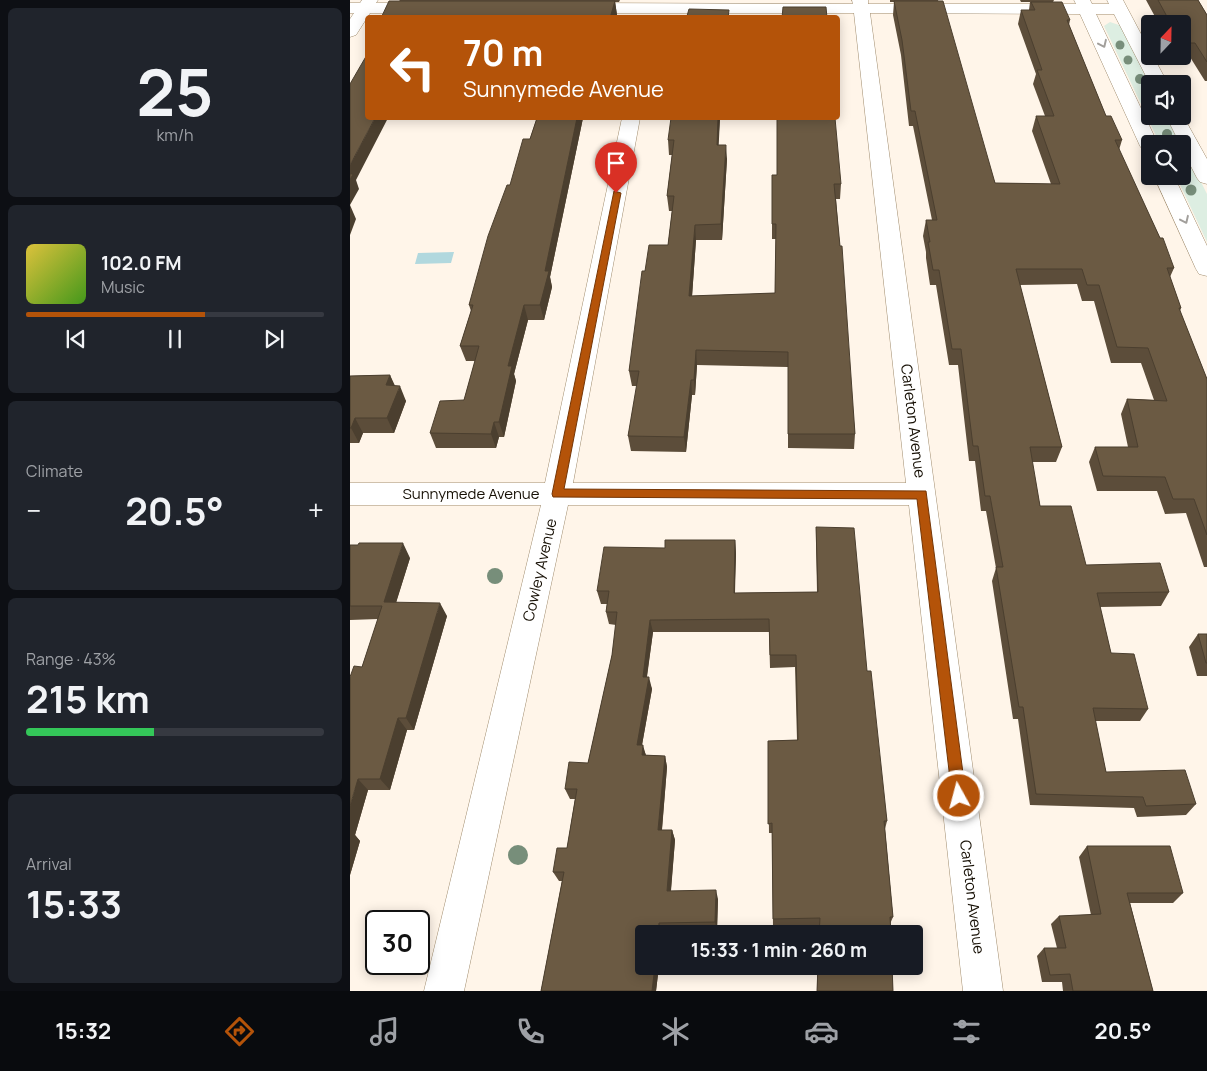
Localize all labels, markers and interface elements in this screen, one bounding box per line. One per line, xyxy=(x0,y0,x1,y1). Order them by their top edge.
north arrow xyxy=(1141,15,1191,65)
map controls xyxy=(1141,15,1191,185)
text: 70 m xyxy=(463,29,543,77)
icon: left xyxy=(380,35,445,100)
one-way arrow xyxy=(1096,39,1107,48)
text: 25 xyxy=(137,47,213,136)
text: Sunnymede Avenue xyxy=(463,74,664,104)
button: sound xyxy=(1141,75,1191,125)
text: km/h xyxy=(156,124,194,146)
button: search xyxy=(1141,135,1191,185)
pin xyxy=(595,142,637,193)
icon: arrive xyxy=(602,149,630,177)
one-way arrow xyxy=(1178,215,1188,224)
text: 102.0 FM xyxy=(101,250,181,276)
text: Music xyxy=(101,276,145,298)
icon: previous xyxy=(62,325,90,353)
icon: pause xyxy=(161,325,189,353)
icon: next xyxy=(260,325,288,353)
street label: Carleton Avenue xyxy=(896,363,931,479)
text: Climate xyxy=(26,460,83,482)
street label: Sunnymede Avenue xyxy=(402,483,540,504)
text: 20.5° xyxy=(125,484,224,536)
text: − xyxy=(26,491,41,529)
text: + xyxy=(308,491,324,529)
street label: Cowley Avenue xyxy=(517,516,562,624)
text: Range · 43% xyxy=(26,648,116,670)
text: 215 km xyxy=(26,672,150,724)
position arrow xyxy=(932,769,984,821)
street label: Carleton Avenue xyxy=(955,839,990,955)
text: Arrival xyxy=(26,853,72,875)
text: 15:33 xyxy=(26,877,122,929)
speed limit sign: 30 xyxy=(365,910,430,975)
text: 15:33 · 1 min · 260 m xyxy=(691,937,867,963)
icon: directions xyxy=(222,1014,257,1049)
icon: music xyxy=(367,1014,402,1049)
icon: phone xyxy=(513,1014,548,1049)
icon: climate xyxy=(658,1014,693,1049)
icon: car xyxy=(804,1014,839,1049)
icon: filters xyxy=(949,1014,984,1049)
text: 15:32 xyxy=(55,1016,111,1046)
text: 20.5° xyxy=(1095,1016,1152,1046)

